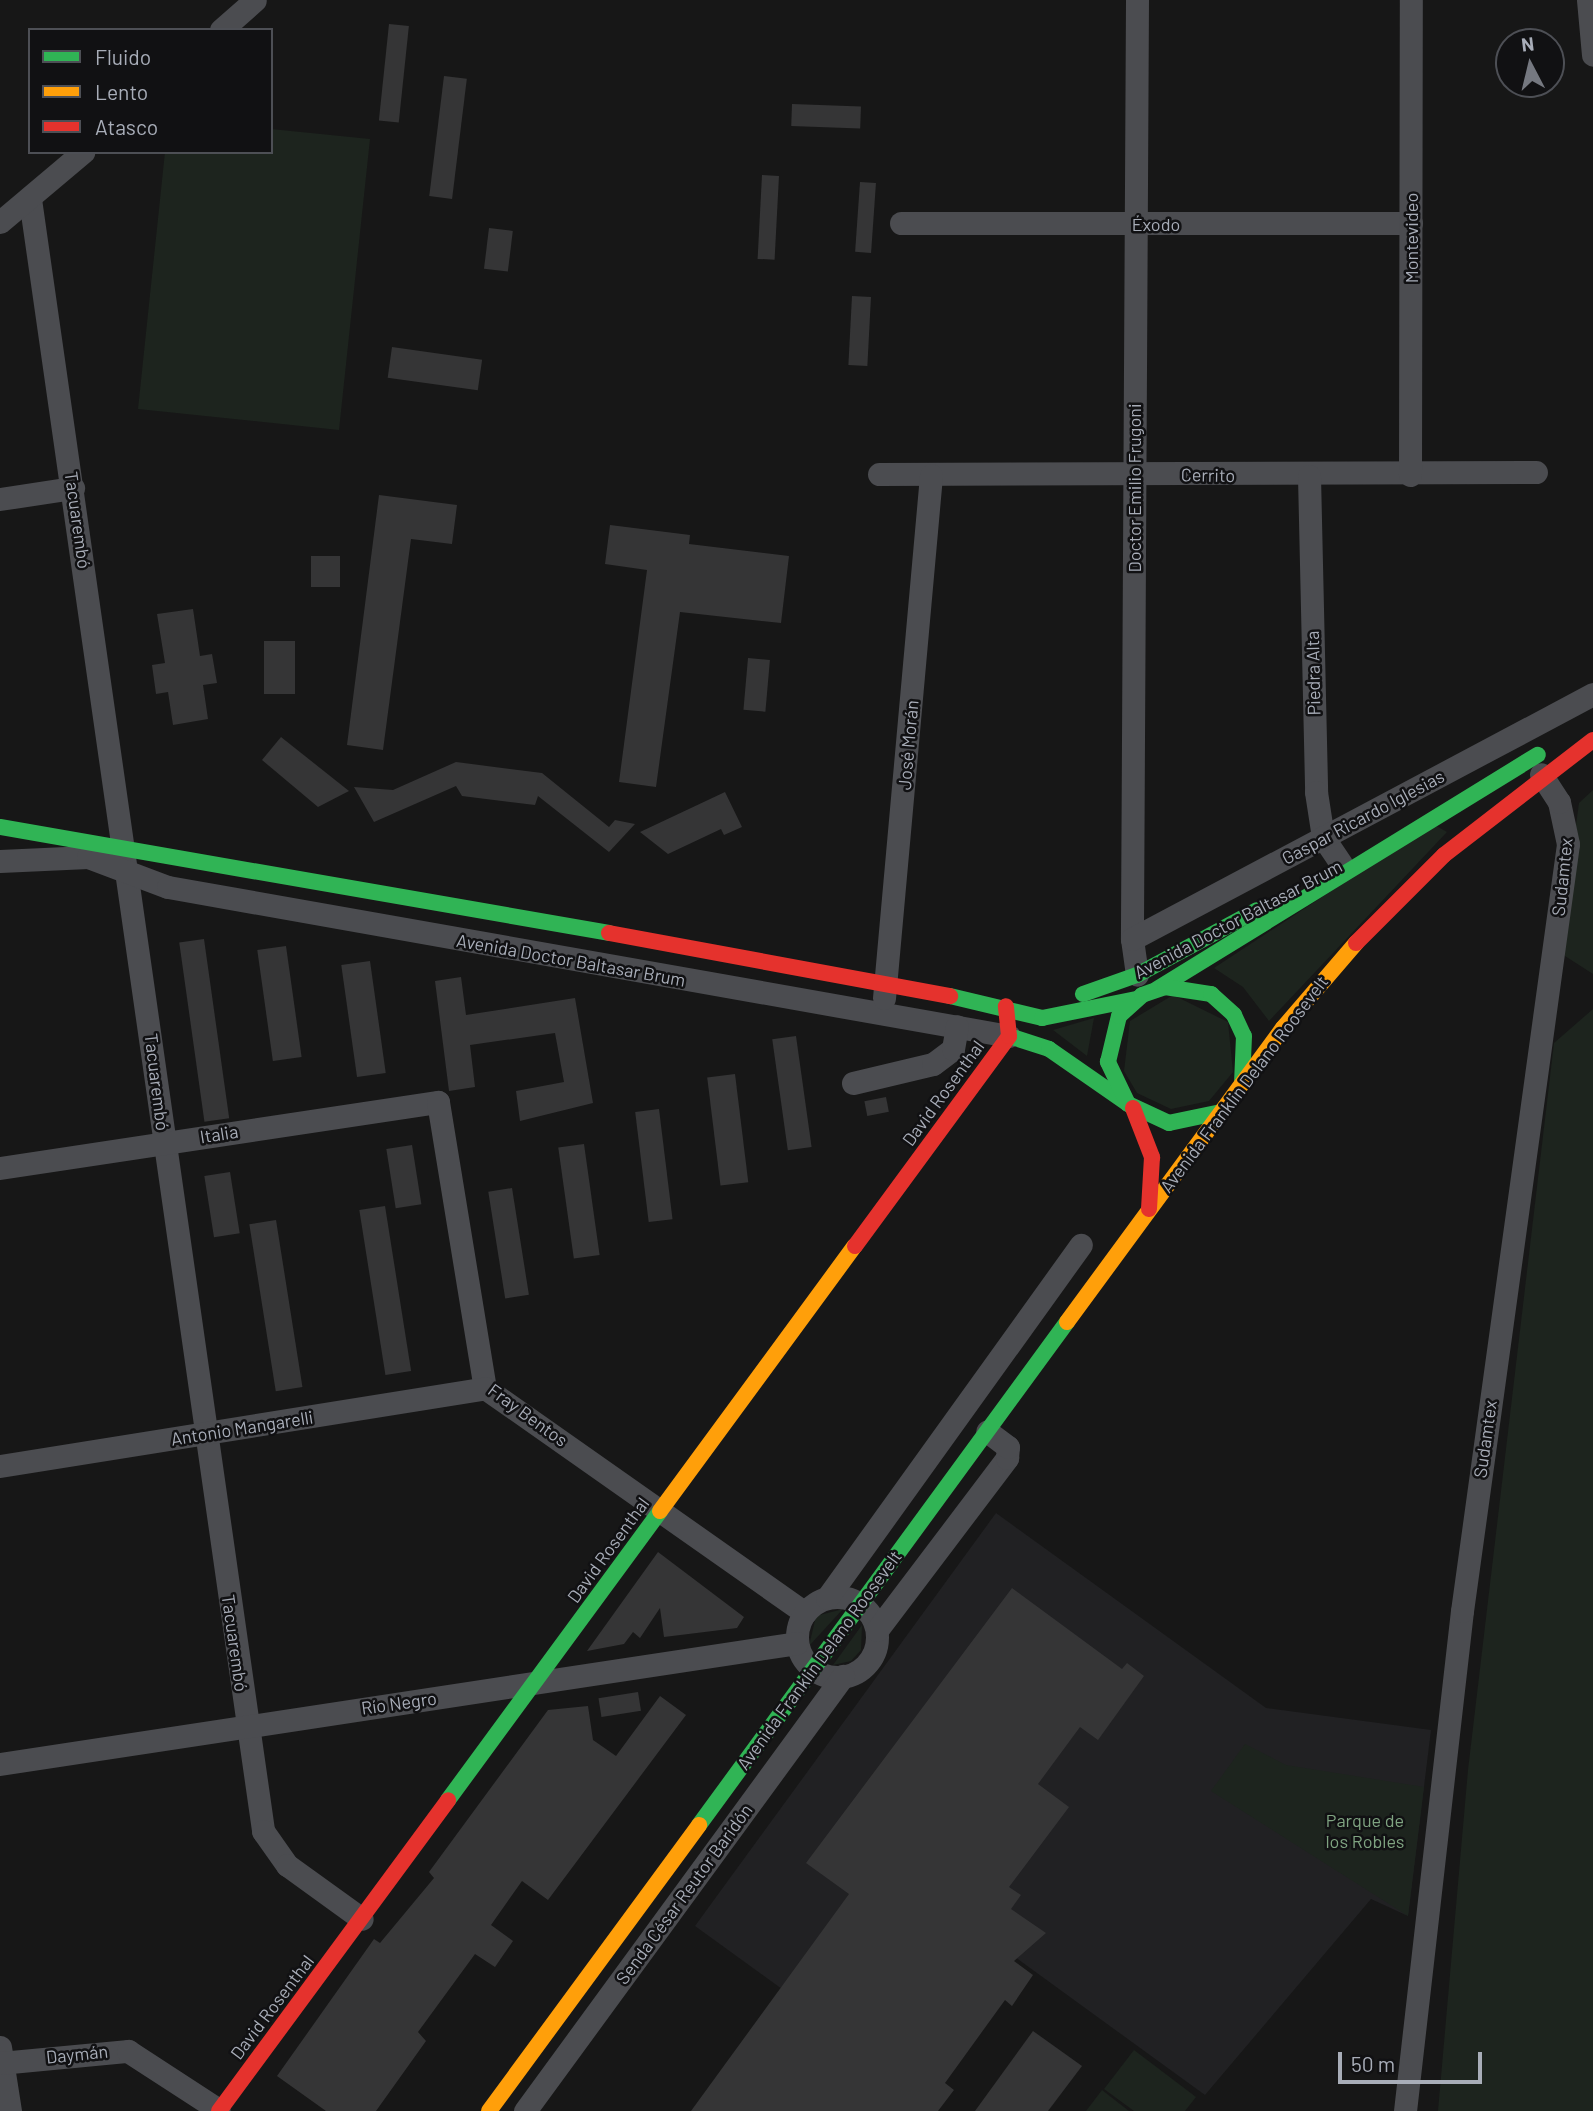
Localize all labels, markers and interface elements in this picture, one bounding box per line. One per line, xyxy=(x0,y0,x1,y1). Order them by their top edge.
legend xyxy=(28,28,273,154)
north arrow xyxy=(1495,28,1565,98)
text: N xyxy=(1520,31,1535,56)
text: Fluido xyxy=(95,44,151,69)
text: Lento xyxy=(95,79,148,104)
text: Atasco xyxy=(95,114,158,139)
street label: Montevideo xyxy=(1400,193,1422,283)
street label: Éxodo xyxy=(1132,213,1180,235)
street label: Doctor Emilio Frugoni xyxy=(1123,404,1145,572)
street label: Cerrito xyxy=(1181,464,1235,486)
street label: Tacuarembó xyxy=(61,470,95,570)
street label: Piedra Alta xyxy=(1301,630,1325,716)
street label: José Morán xyxy=(893,699,923,791)
street label: Gaspar Ricardo Iglesias xyxy=(1278,765,1448,869)
street label: Sudamtex xyxy=(1547,837,1577,917)
street label: Avenida Doctor Baltasar Brum xyxy=(1130,855,1346,983)
street label: Avenida Doctor Baltasar Brum xyxy=(455,929,687,991)
street label: Avenida Franklin Delano Roosevelt xyxy=(1155,971,1333,1197)
street label: Tacuarembó xyxy=(140,1032,174,1132)
street label: David Rosenthal xyxy=(898,1036,988,1150)
street label: Italia xyxy=(198,1120,240,1148)
street label: Fray Bentos xyxy=(484,1379,572,1451)
street label: Sudamtex xyxy=(1469,1399,1501,1479)
street label: Antonio Mangarelli xyxy=(169,1406,315,1450)
street label: David Rosenthal xyxy=(563,1493,653,1607)
street label: Avenida Franklin Delano Roosevelt xyxy=(732,1546,906,1774)
street label: Tacuarembó xyxy=(218,1593,252,1693)
street label: Río Negro xyxy=(360,1687,438,1719)
street label: Senda César Reutor Baridón xyxy=(611,1800,757,1988)
park label: Parque de los Robles xyxy=(1325,1810,1405,1853)
street label: David Rosenthal xyxy=(226,1951,318,2063)
scale bar xyxy=(1341,2038,1484,2082)
street label: Daymán xyxy=(45,2040,109,2068)
text: 50 m xyxy=(1351,2051,1395,2076)

